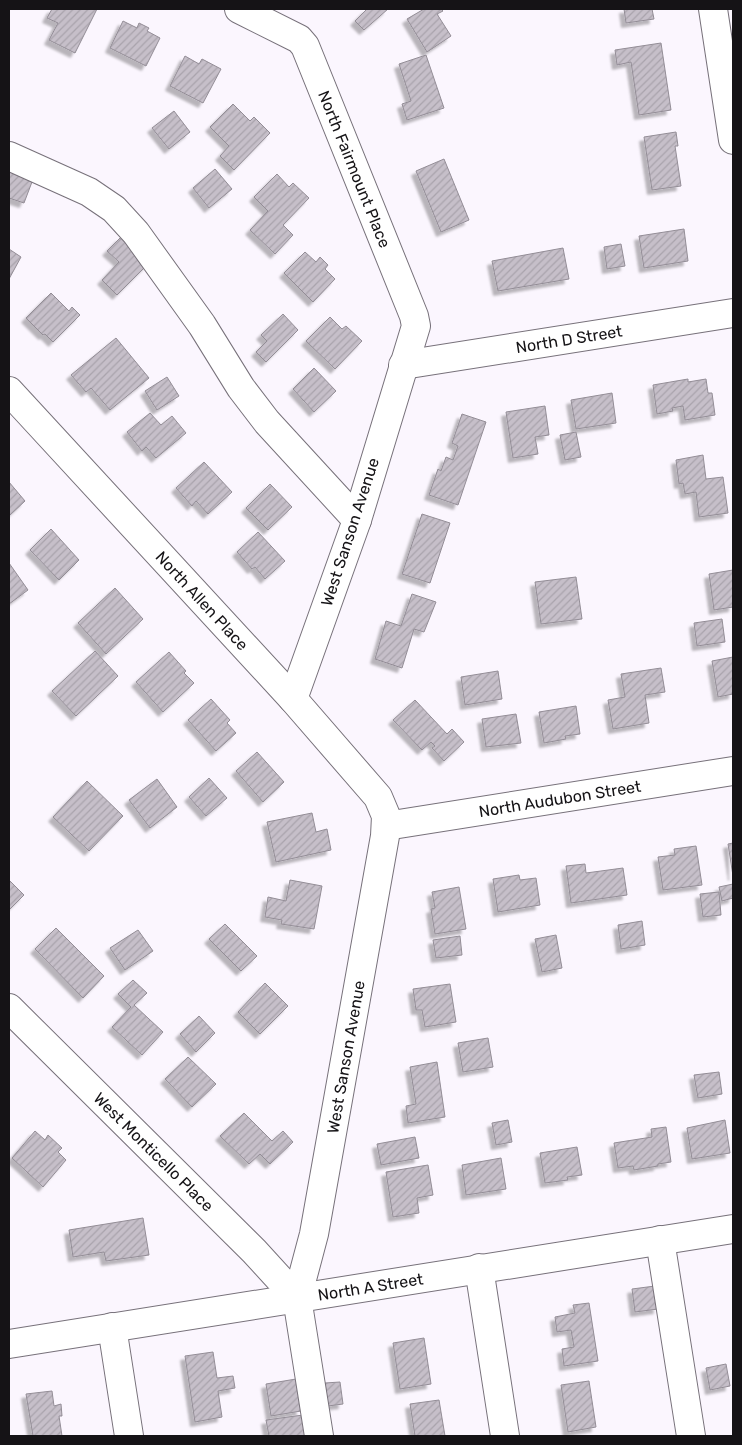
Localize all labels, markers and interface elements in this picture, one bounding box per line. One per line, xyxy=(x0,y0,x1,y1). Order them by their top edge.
street label: North Fairmount Place xyxy=(314,88,395,250)
street label: North D Street xyxy=(514,321,624,357)
street label: West Sanson Avenue xyxy=(317,455,383,609)
street label: North Allen Place xyxy=(152,547,253,654)
street label: North Audubon Street xyxy=(477,776,642,821)
street label: West Sanson Avenue xyxy=(323,979,369,1135)
street label: West Monticello Place xyxy=(90,1088,218,1215)
street label: North A Street xyxy=(316,1269,425,1304)

